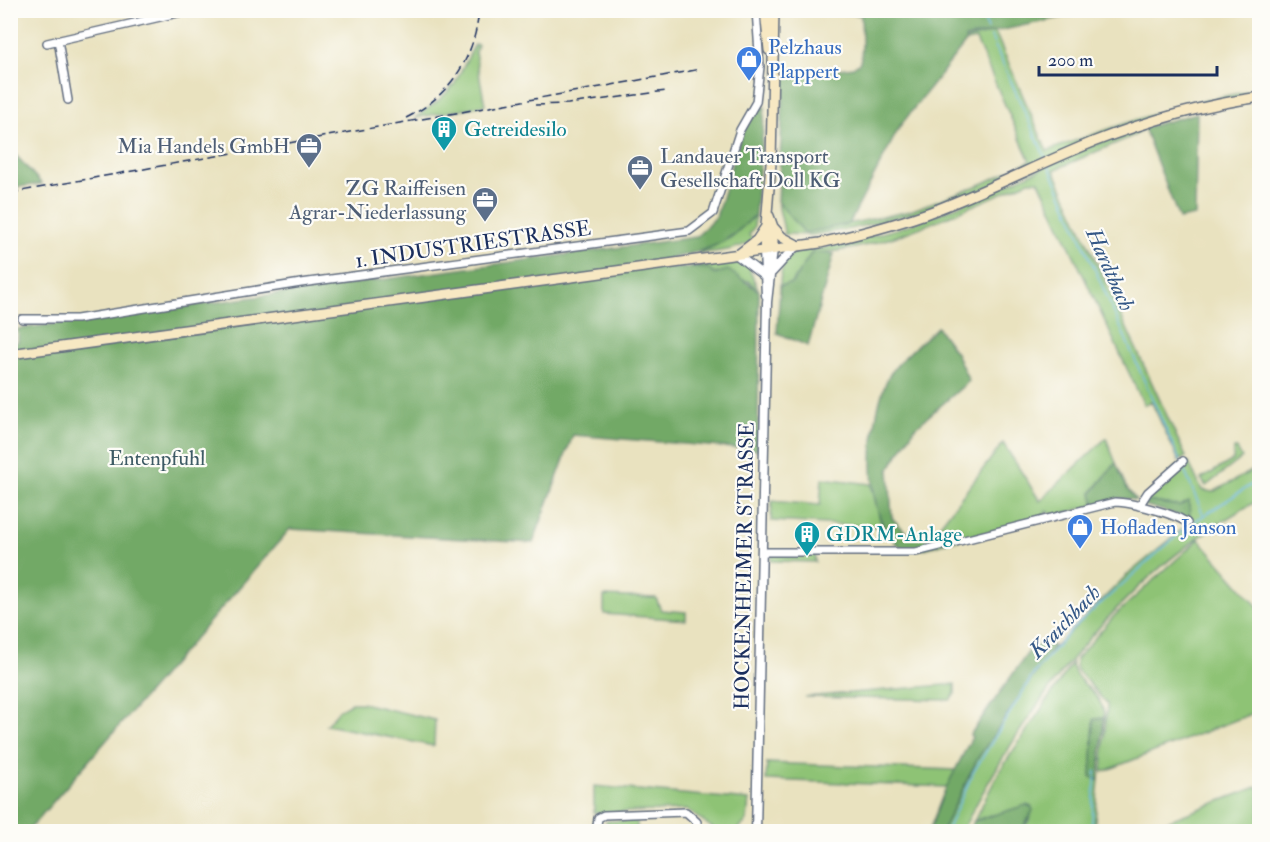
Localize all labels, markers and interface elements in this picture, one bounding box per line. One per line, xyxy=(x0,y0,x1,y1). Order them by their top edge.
place label: Pelzhaus Plappert xyxy=(768,34,842,85)
scale bar xyxy=(1039,39,1218,77)
shop icon: Pelzhaus Plappert xyxy=(734,44,764,82)
text: 200 m xyxy=(1048,49,1093,72)
building icon: Getreidesilo xyxy=(429,114,459,152)
place label: Getreidesilo xyxy=(464,116,567,143)
office icon: Mia Handels GmbH xyxy=(294,131,324,169)
place label: Mia Handels GmbH xyxy=(117,133,290,160)
place label: Landauer Transport Gesellschaft Doll KG xyxy=(660,143,841,194)
office icon: Landauer Transport Gesellschaft Doll KG xyxy=(625,153,655,191)
place label: ZG Raiffeisen Agrar-Niederlassung xyxy=(288,175,467,226)
office icon: ZG Raiffeisen Agrar-Niederlassung xyxy=(470,185,500,223)
street label: 1. INDUSTRIESTRASSE xyxy=(353,215,593,274)
water label: Hardtbach xyxy=(1079,222,1141,316)
street label: HOCKENHEIMER STRASSE xyxy=(728,422,761,710)
park label: Entenpfuhl xyxy=(109,445,206,472)
shop icon: Hofladen Janson xyxy=(1065,512,1095,550)
place label: Hofladen Janson xyxy=(1100,514,1237,541)
building icon: GDRM-Anlage xyxy=(792,519,822,557)
place label: GDRM-Anlage xyxy=(826,521,962,548)
water label: Kraichbach xyxy=(1022,579,1107,665)

